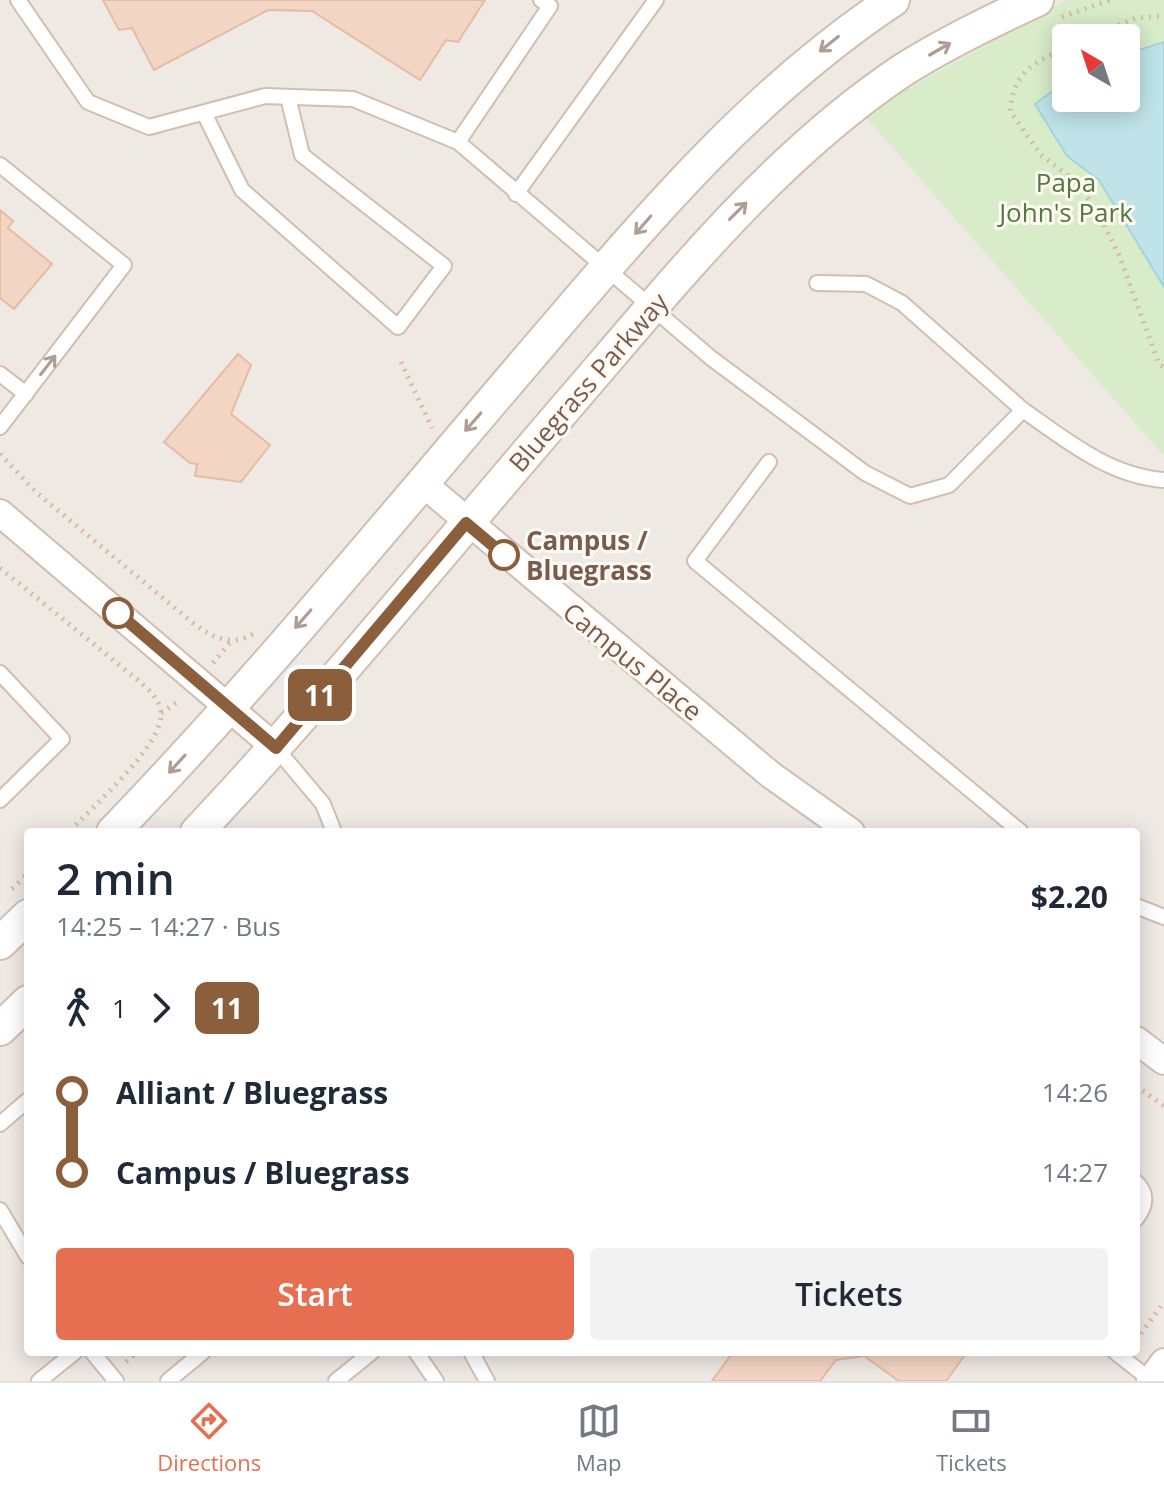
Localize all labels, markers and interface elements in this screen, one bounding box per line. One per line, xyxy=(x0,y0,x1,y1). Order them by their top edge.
north arrow xyxy=(1052,24,1140,112)
map controls xyxy=(1052,24,1140,112)
one-way arrow xyxy=(819,35,840,53)
one-way arrow xyxy=(928,41,951,57)
park label: Papa John's Park xyxy=(996,164,1133,230)
one-way arrow xyxy=(729,201,748,221)
one-way arrow xyxy=(634,215,652,235)
street label: Bluegrass Parkway xyxy=(500,284,677,479)
one-way arrow xyxy=(39,355,56,377)
one-way arrow xyxy=(465,412,483,432)
place label: Campus / Bluegrass xyxy=(526,522,652,588)
marker: Campus / Bluegrass xyxy=(489,540,519,570)
street label: Campus Place xyxy=(556,594,710,728)
unlabelled marker xyxy=(103,598,133,628)
one-way arrow xyxy=(294,608,312,629)
line badge: 11 xyxy=(284,669,356,721)
text: 11 xyxy=(304,676,336,714)
one-way arrow xyxy=(169,754,187,774)
text: 2 min xyxy=(56,848,175,908)
text: $2.20 xyxy=(1031,876,1108,917)
text: 14:25 – 14:27 · Bus xyxy=(56,908,281,944)
icon: walk xyxy=(56,986,100,1030)
icon: forward xyxy=(139,986,183,1030)
text: 11 xyxy=(211,989,243,1027)
text: 1 xyxy=(112,990,127,1026)
text: Alliant / Bluegrass xyxy=(116,1072,388,1113)
text: 14:26 xyxy=(1042,1074,1108,1110)
text: Campus / Bluegrass xyxy=(116,1152,410,1193)
text: 14:27 xyxy=(1042,1154,1108,1190)
button: Start xyxy=(56,1248,574,1340)
button: Tickets xyxy=(590,1248,1108,1340)
tab: Directions xyxy=(157,1399,261,1477)
tab: Map xyxy=(576,1399,622,1477)
tab: Tickets xyxy=(936,1399,1007,1477)

